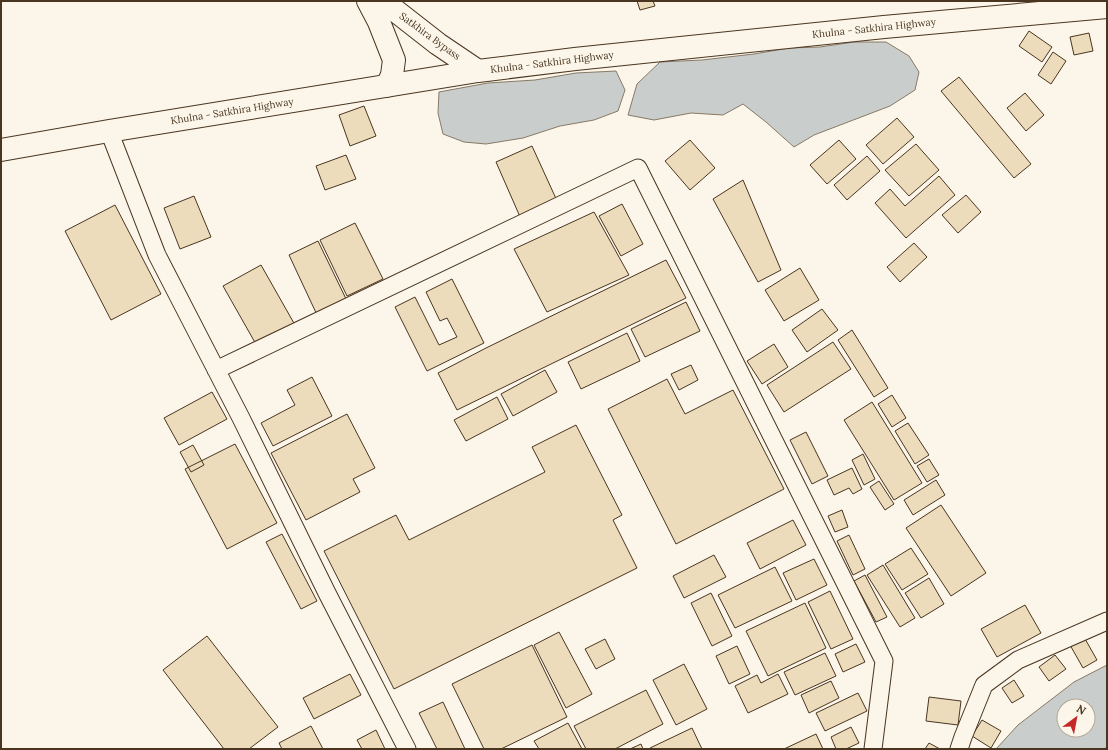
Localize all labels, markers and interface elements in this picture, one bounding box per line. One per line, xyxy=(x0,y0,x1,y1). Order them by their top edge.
street label: Satkhira Bypass xyxy=(397,9,463,63)
street label: Khulna - Satkhira Highway xyxy=(812,15,937,41)
street label: Khulna - Satkhira Highway xyxy=(490,48,615,76)
street label: Khulna - Satkhira Highway xyxy=(170,95,295,127)
north arrow xyxy=(1056,698,1096,738)
text: N xyxy=(1074,701,1089,718)

